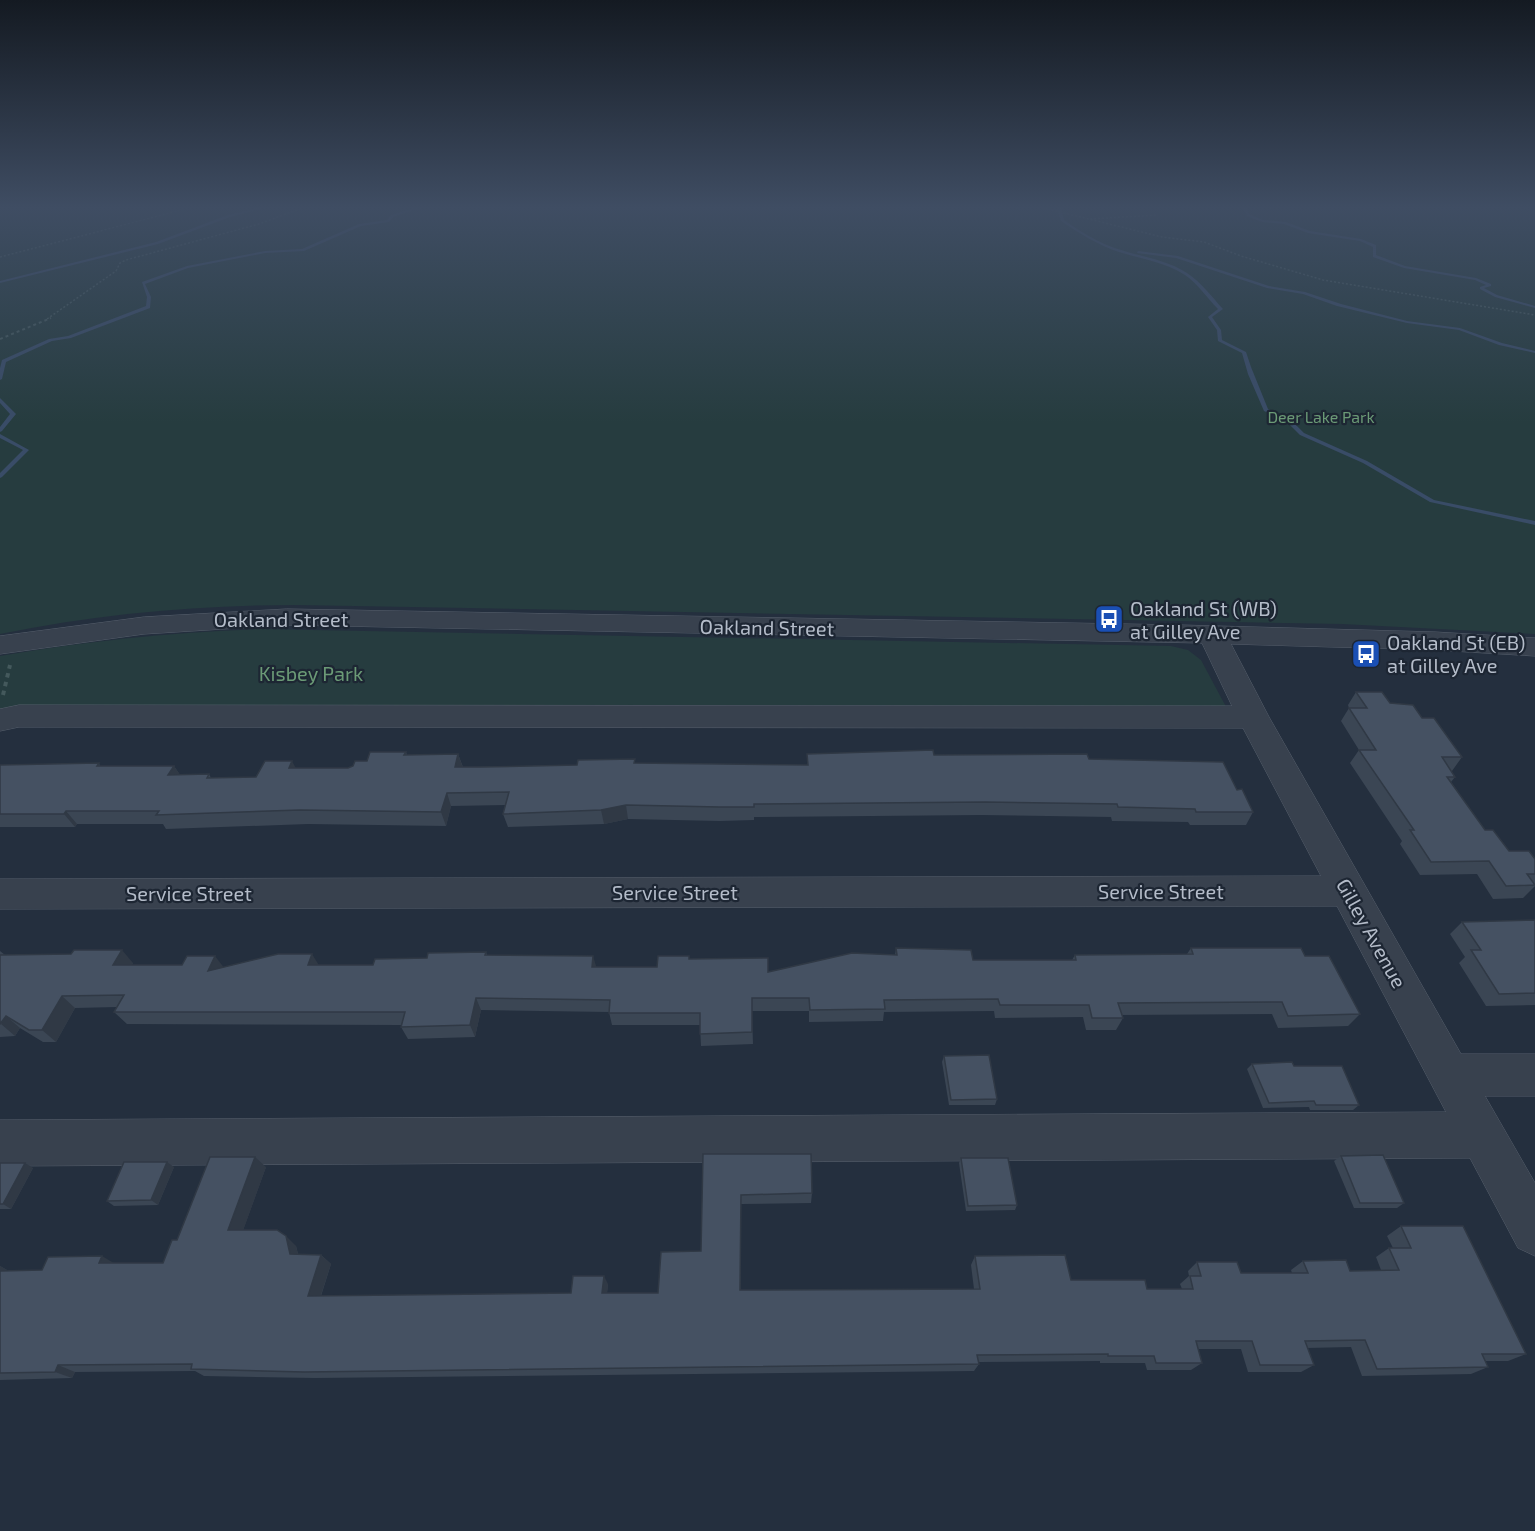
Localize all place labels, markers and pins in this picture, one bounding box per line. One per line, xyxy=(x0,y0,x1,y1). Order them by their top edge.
place label: Oakland St (WB) at Gilley Ave xyxy=(1130,596,1277,643)
bus stop icon: Oakland St (WB) at Gilley Ave xyxy=(1093,603,1125,635)
place label: Oakland St (EB) at Gilley Ave xyxy=(1387,630,1526,677)
bus stop icon: Oakland St (EB) at Gilley Ave xyxy=(1350,638,1382,670)

